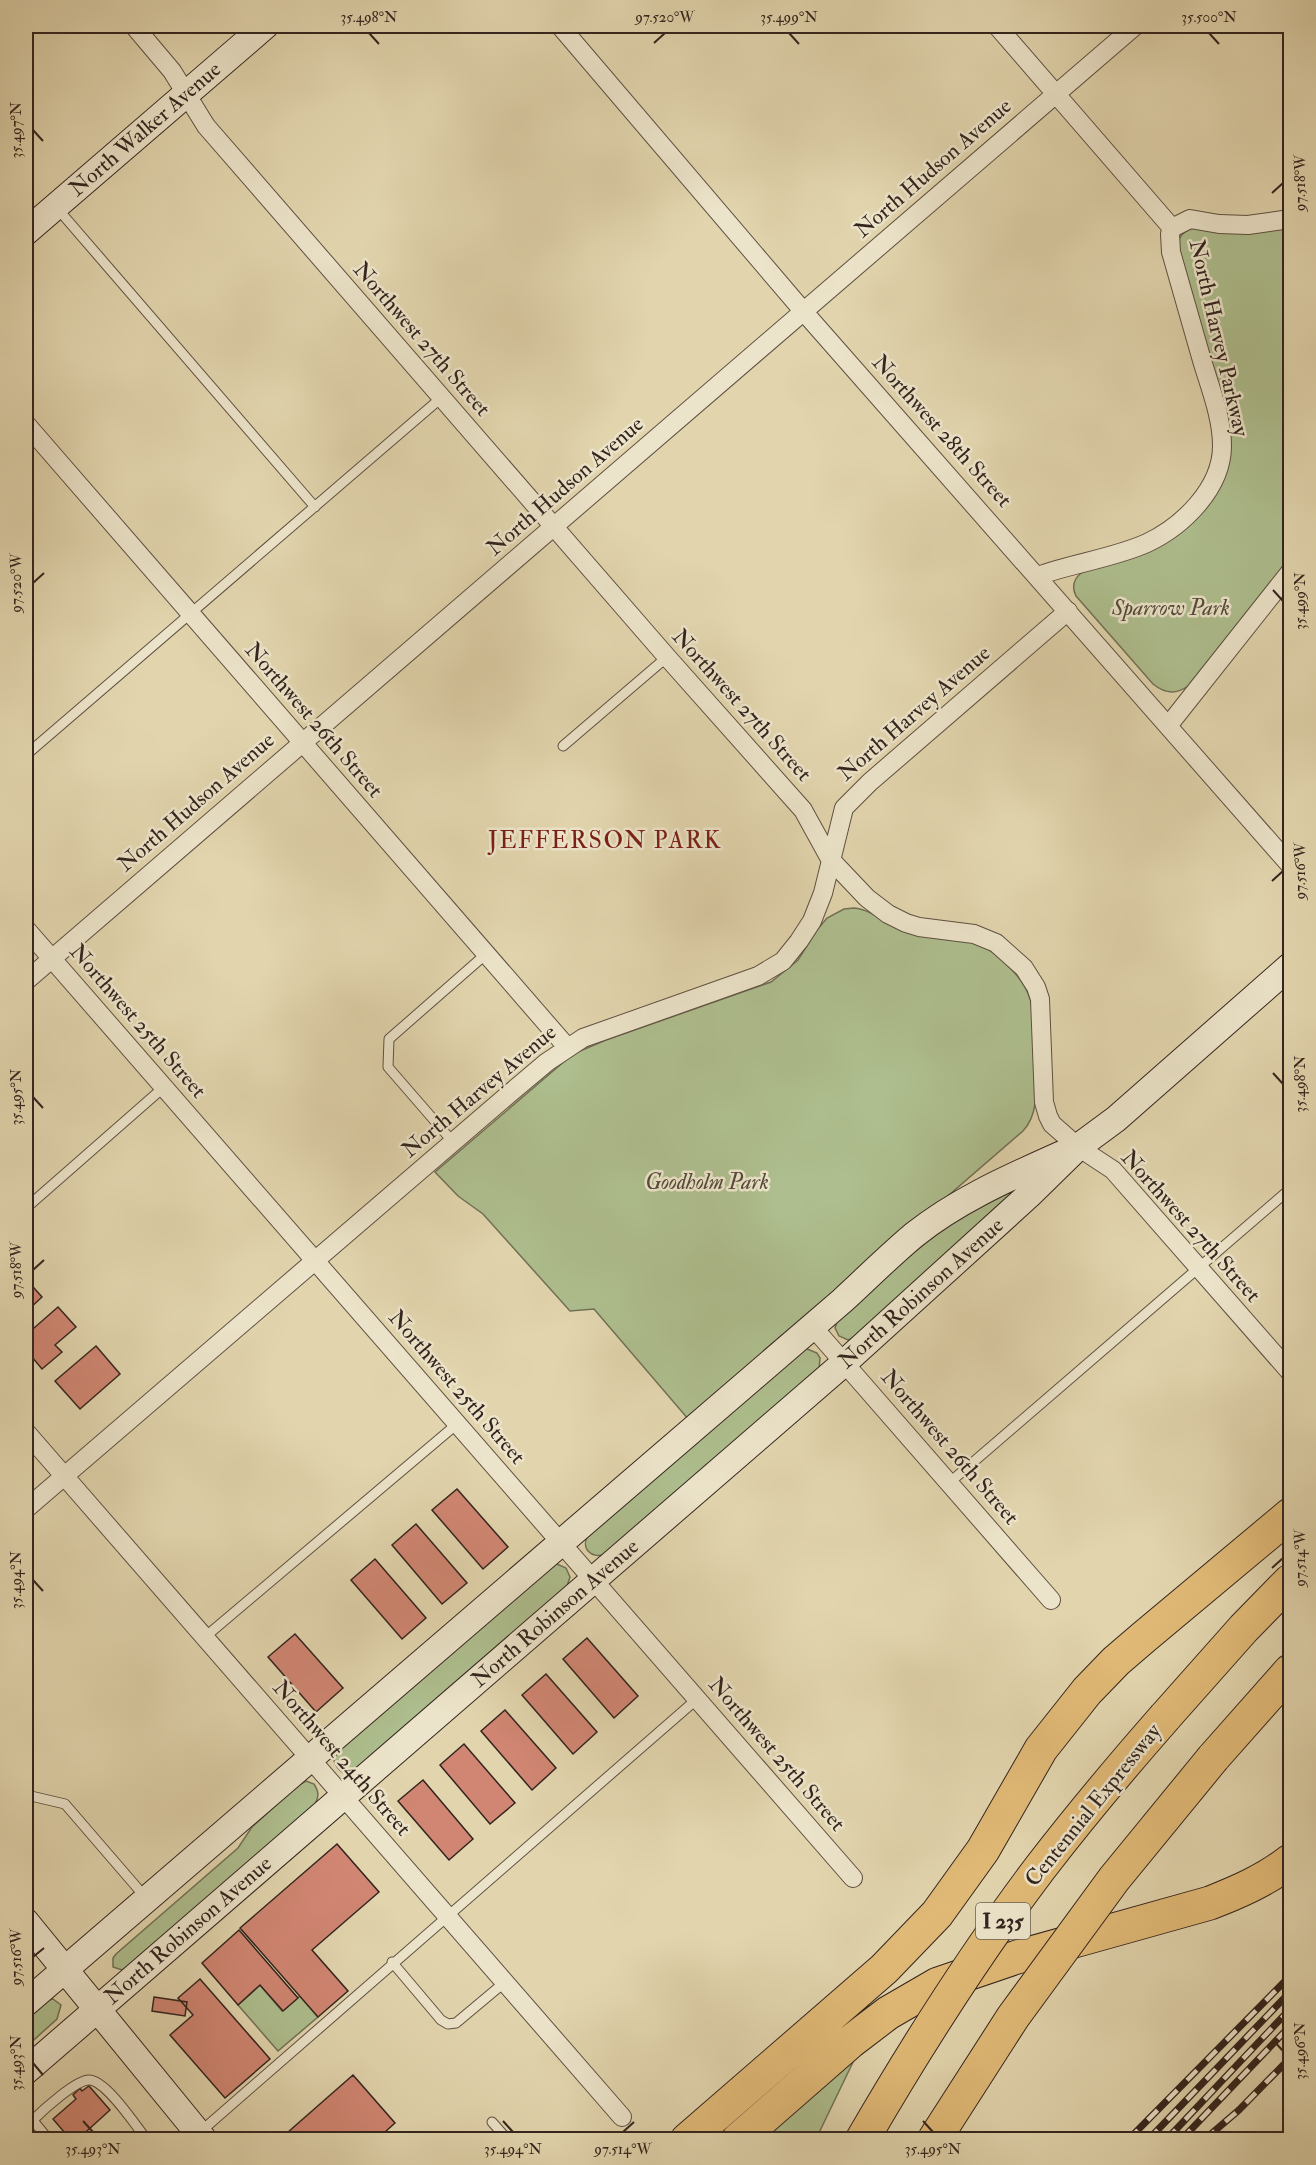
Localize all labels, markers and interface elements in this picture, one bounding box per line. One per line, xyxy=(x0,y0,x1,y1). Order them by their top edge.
text: 35.498°N xyxy=(341,8,398,27)
text: 97.520°W xyxy=(634,8,695,27)
text: 35.499°N xyxy=(760,8,818,27)
text: 35.500°N xyxy=(1181,8,1237,27)
street label: North Walker Avenue xyxy=(63,55,227,203)
street label: North Hudson Avenue xyxy=(849,92,1017,244)
text: 35.497°N xyxy=(7,101,26,158)
text: 97.518°W xyxy=(1291,154,1310,212)
street label: North Harvey Parkway xyxy=(1183,237,1255,440)
street label: Northwest 27th Street xyxy=(347,256,497,422)
street label: Northwest 28th Street xyxy=(866,349,1018,513)
street label: North Hudson Avenue xyxy=(481,410,649,562)
text: 97.520°W xyxy=(7,553,26,614)
text: 35.499°N xyxy=(1291,572,1310,630)
park label: Sparrow Park xyxy=(1111,594,1230,622)
street label: Northwest 27th Street xyxy=(666,623,818,787)
street label: Northwest 26th Street xyxy=(239,637,389,803)
street label: North Harvey Avenue xyxy=(832,639,996,787)
street label: North Hudson Avenue xyxy=(112,726,280,878)
district label: JEFFERSON PARK xyxy=(487,825,722,856)
text: 97.516°W xyxy=(1291,842,1310,900)
street label: Northwest 25th Street xyxy=(63,938,213,1104)
street label: North Harvey Avenue xyxy=(396,1018,562,1164)
text: 35.498°N xyxy=(1291,1055,1310,1112)
text: 35.495°N xyxy=(7,1068,26,1125)
street label: Northwest 27th Street xyxy=(1115,1144,1267,1308)
park label: Goodholm Park xyxy=(645,1168,769,1196)
street label: North Robinson Avenue xyxy=(832,1211,1010,1375)
text: 97.518°W xyxy=(7,1241,26,1299)
street label: Northwest 25th Street xyxy=(382,1304,532,1470)
street label: Northwest 26th Street xyxy=(875,1364,1025,1530)
text: 97.514°W xyxy=(1291,1529,1310,1588)
street label: North Robinson Avenue xyxy=(465,1533,645,1693)
text: 35.494°N xyxy=(7,1551,26,1609)
street label: Northwest 25th Street xyxy=(702,1671,852,1837)
street label: Northwest 24th Street xyxy=(267,1674,417,1842)
street label: Centennial Expressway xyxy=(1019,1718,1168,1893)
street label: North Robinson Avenue xyxy=(98,1850,278,2010)
road number: I 235 xyxy=(976,1903,1030,1939)
text: 97.516°W xyxy=(7,1928,26,1986)
text: 35.496°N xyxy=(1291,2022,1310,2080)
text: 35.493°N xyxy=(7,2035,26,2091)
text: 35.493°N xyxy=(65,2140,121,2159)
text: 35.494°N xyxy=(484,2140,542,2159)
text: 97.514°W xyxy=(593,2140,652,2159)
text: 35.495°N xyxy=(905,2140,962,2159)

